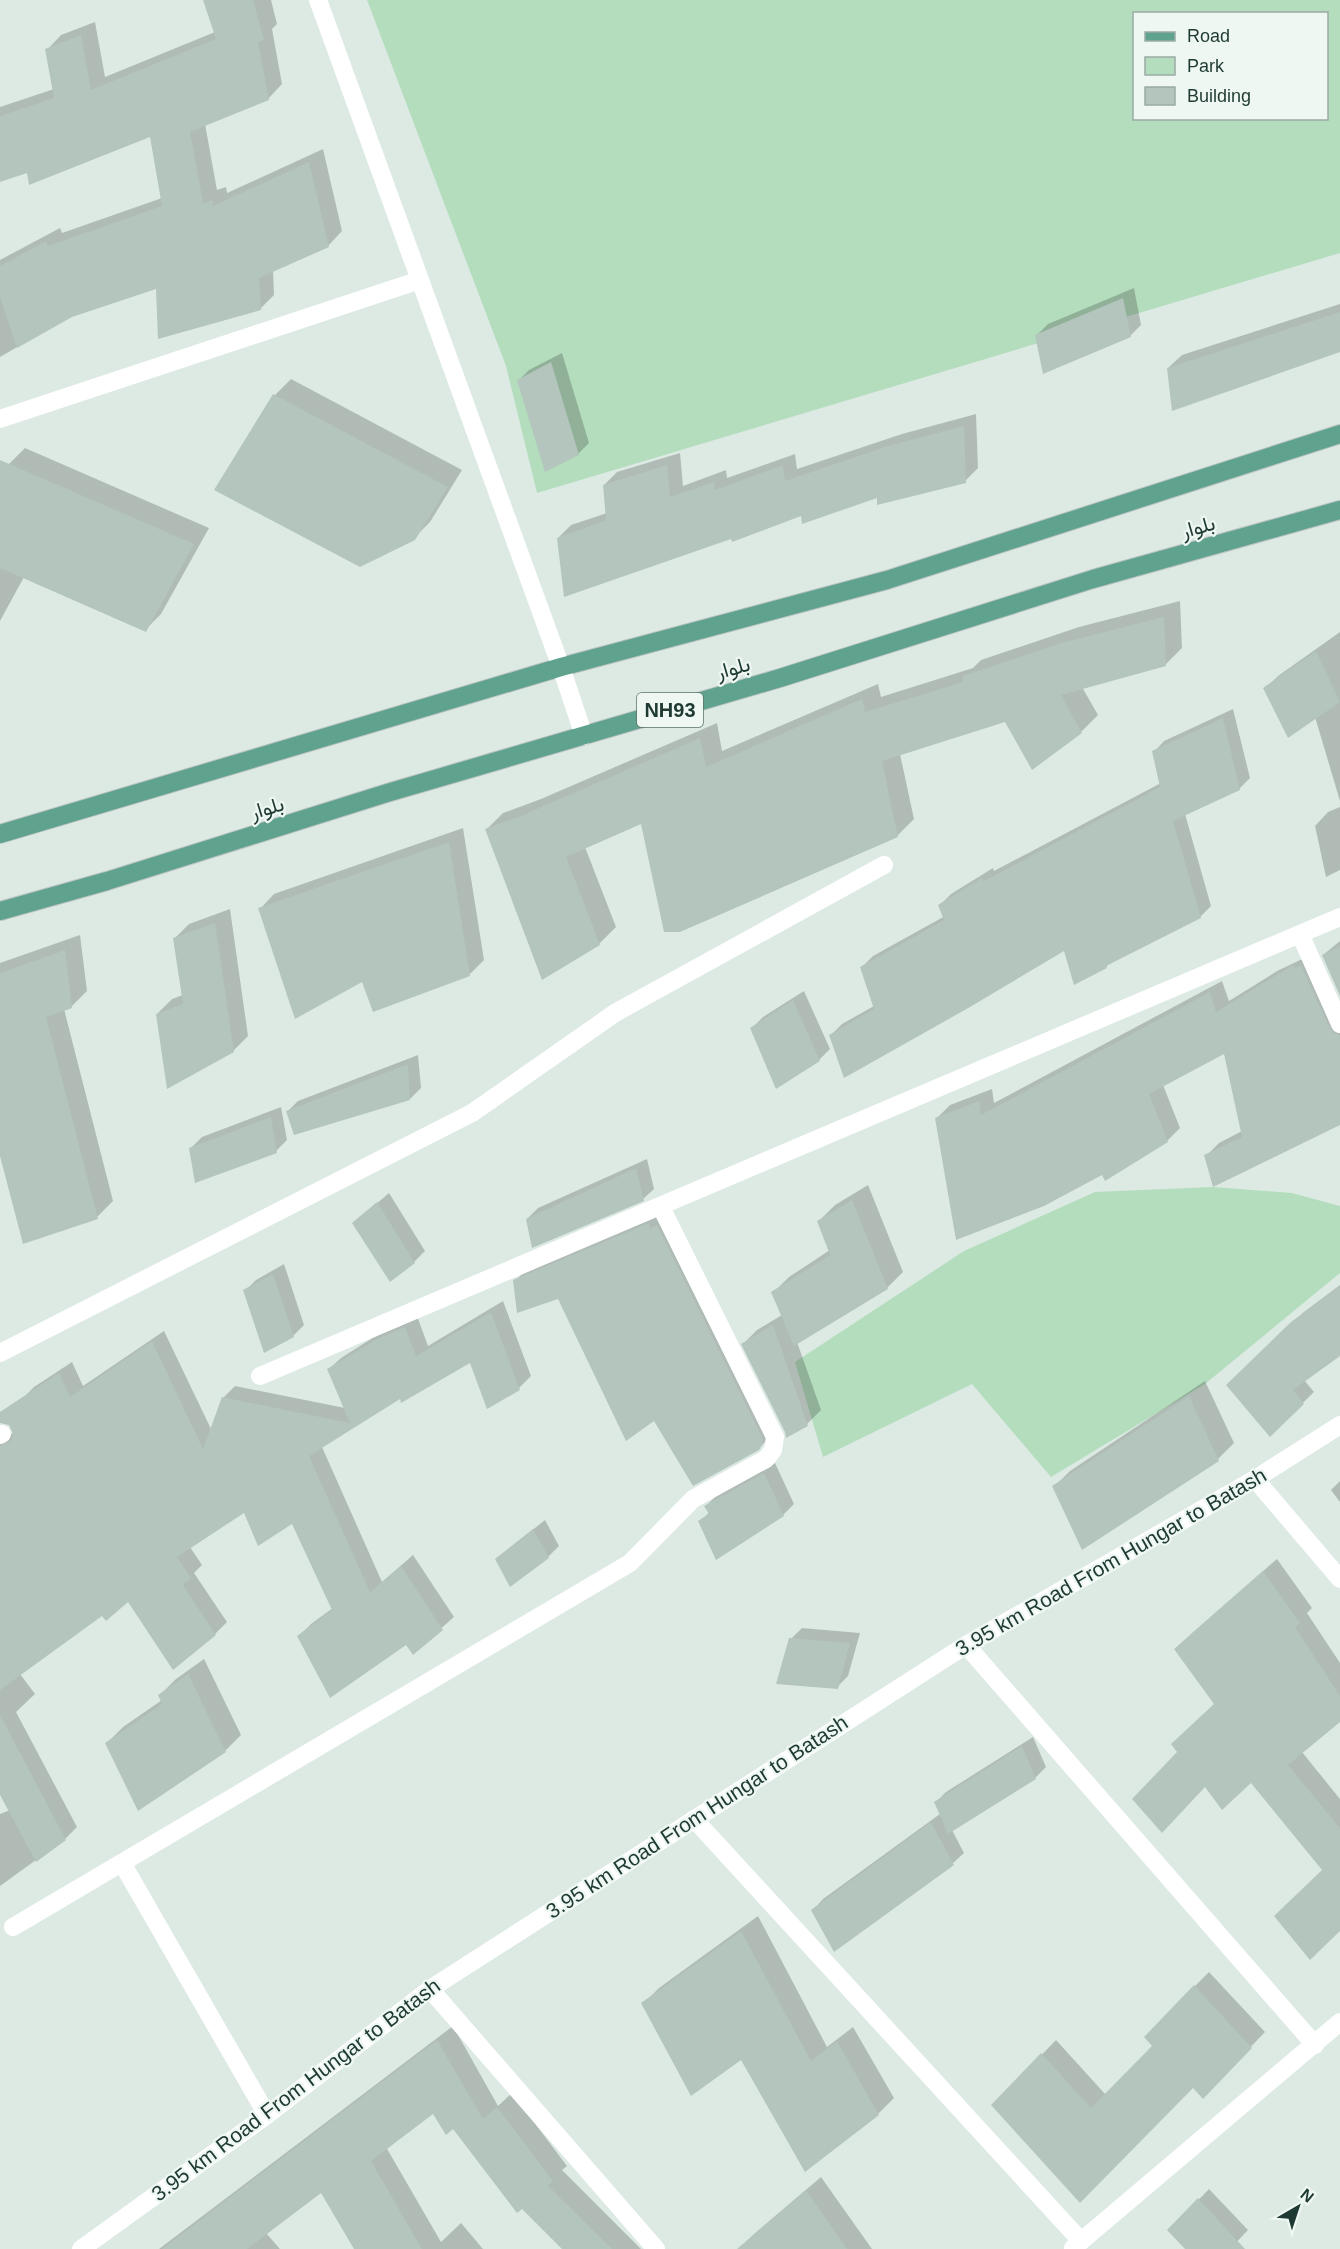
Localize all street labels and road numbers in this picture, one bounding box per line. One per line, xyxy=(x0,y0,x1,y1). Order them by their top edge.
street label: بلوار xyxy=(1177,511,1218,544)
street label: بلوار xyxy=(712,652,753,685)
road number: NH93 xyxy=(637,693,703,727)
street label: بلوار xyxy=(246,792,287,826)
street label: 3.95 km Road From Hungar to Batash xyxy=(951,1463,1270,1660)
street label: 3.95 km Road From Hungar to Batash xyxy=(542,1710,852,1923)
street label: 3.95 km Road From Hungar to Batash xyxy=(147,1974,444,2206)

